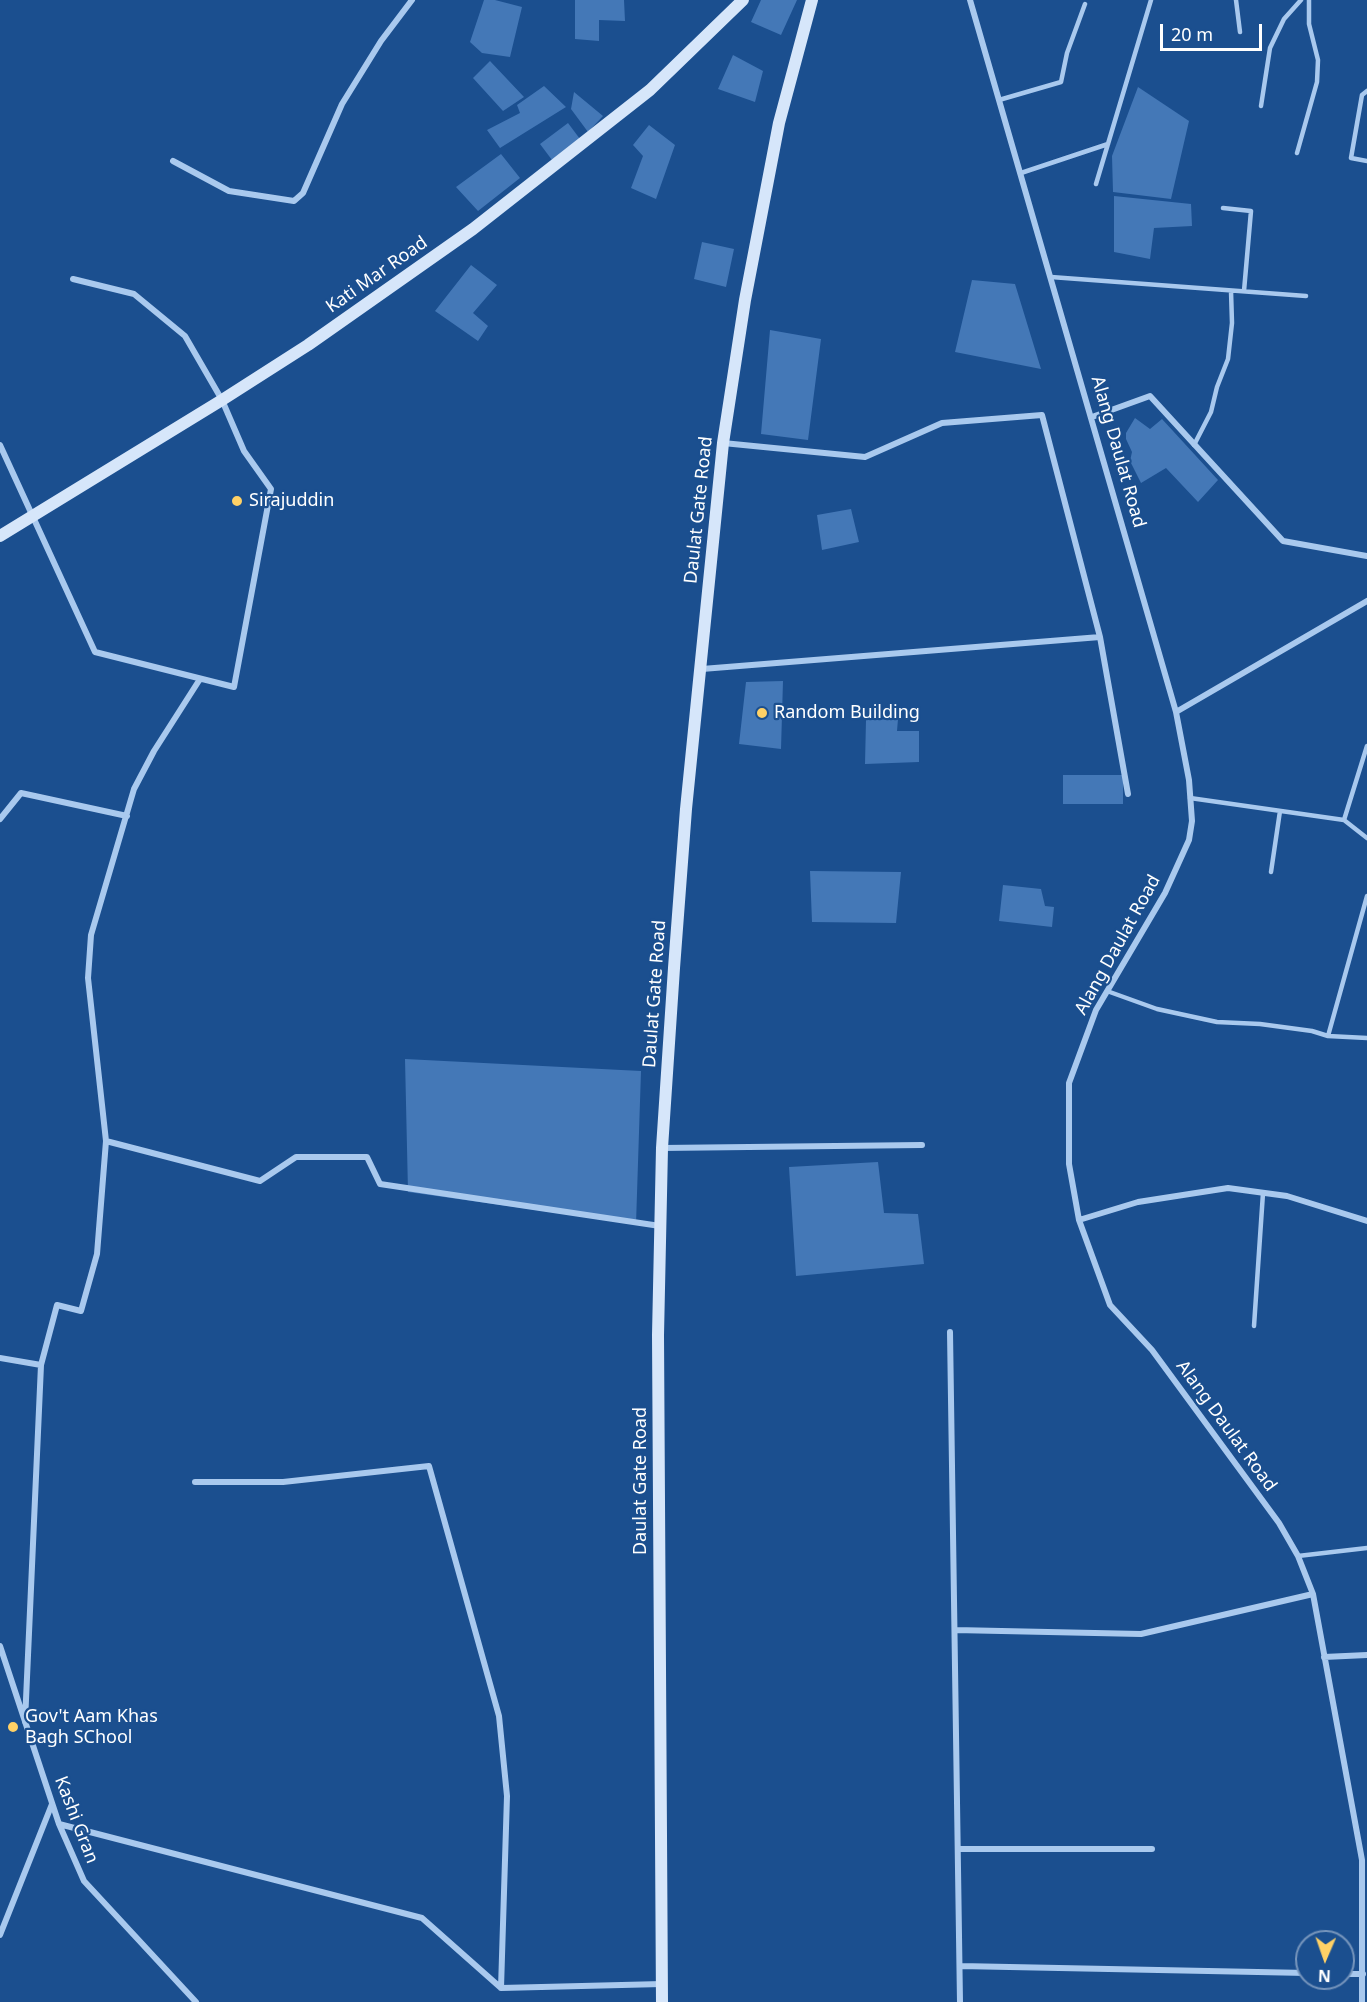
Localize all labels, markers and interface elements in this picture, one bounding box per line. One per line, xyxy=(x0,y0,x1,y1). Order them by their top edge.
scale bar xyxy=(1163,12,1265,50)
text: 20 m xyxy=(1171,22,1213,46)
street label: Kati Mar Road xyxy=(322,232,432,318)
street label: Alang Daulat Road xyxy=(1086,374,1150,530)
street label: Daulat Gate Road xyxy=(681,435,717,585)
place label: Sirajuddin xyxy=(249,490,334,512)
marker: Sirajuddin xyxy=(230,494,244,508)
place label: Random Building xyxy=(774,702,920,724)
marker: Random Building xyxy=(755,706,769,720)
street label: Alang Daulat Road xyxy=(1071,871,1165,1019)
street label: Daulat Gate Road xyxy=(639,919,671,1069)
street label: Alang Daulat Road xyxy=(1171,1356,1281,1496)
street label: Daulat Gate Road xyxy=(630,1407,652,1555)
place label: Gov't Aam Khas Bagh SChool xyxy=(25,1706,158,1748)
marker: Gov't Aam Khas Bagh SChool xyxy=(6,1720,20,1734)
street label: Kashi Gran xyxy=(49,1773,103,1867)
north arrow xyxy=(1295,1930,1355,1990)
text: N xyxy=(1318,1965,1331,1987)

